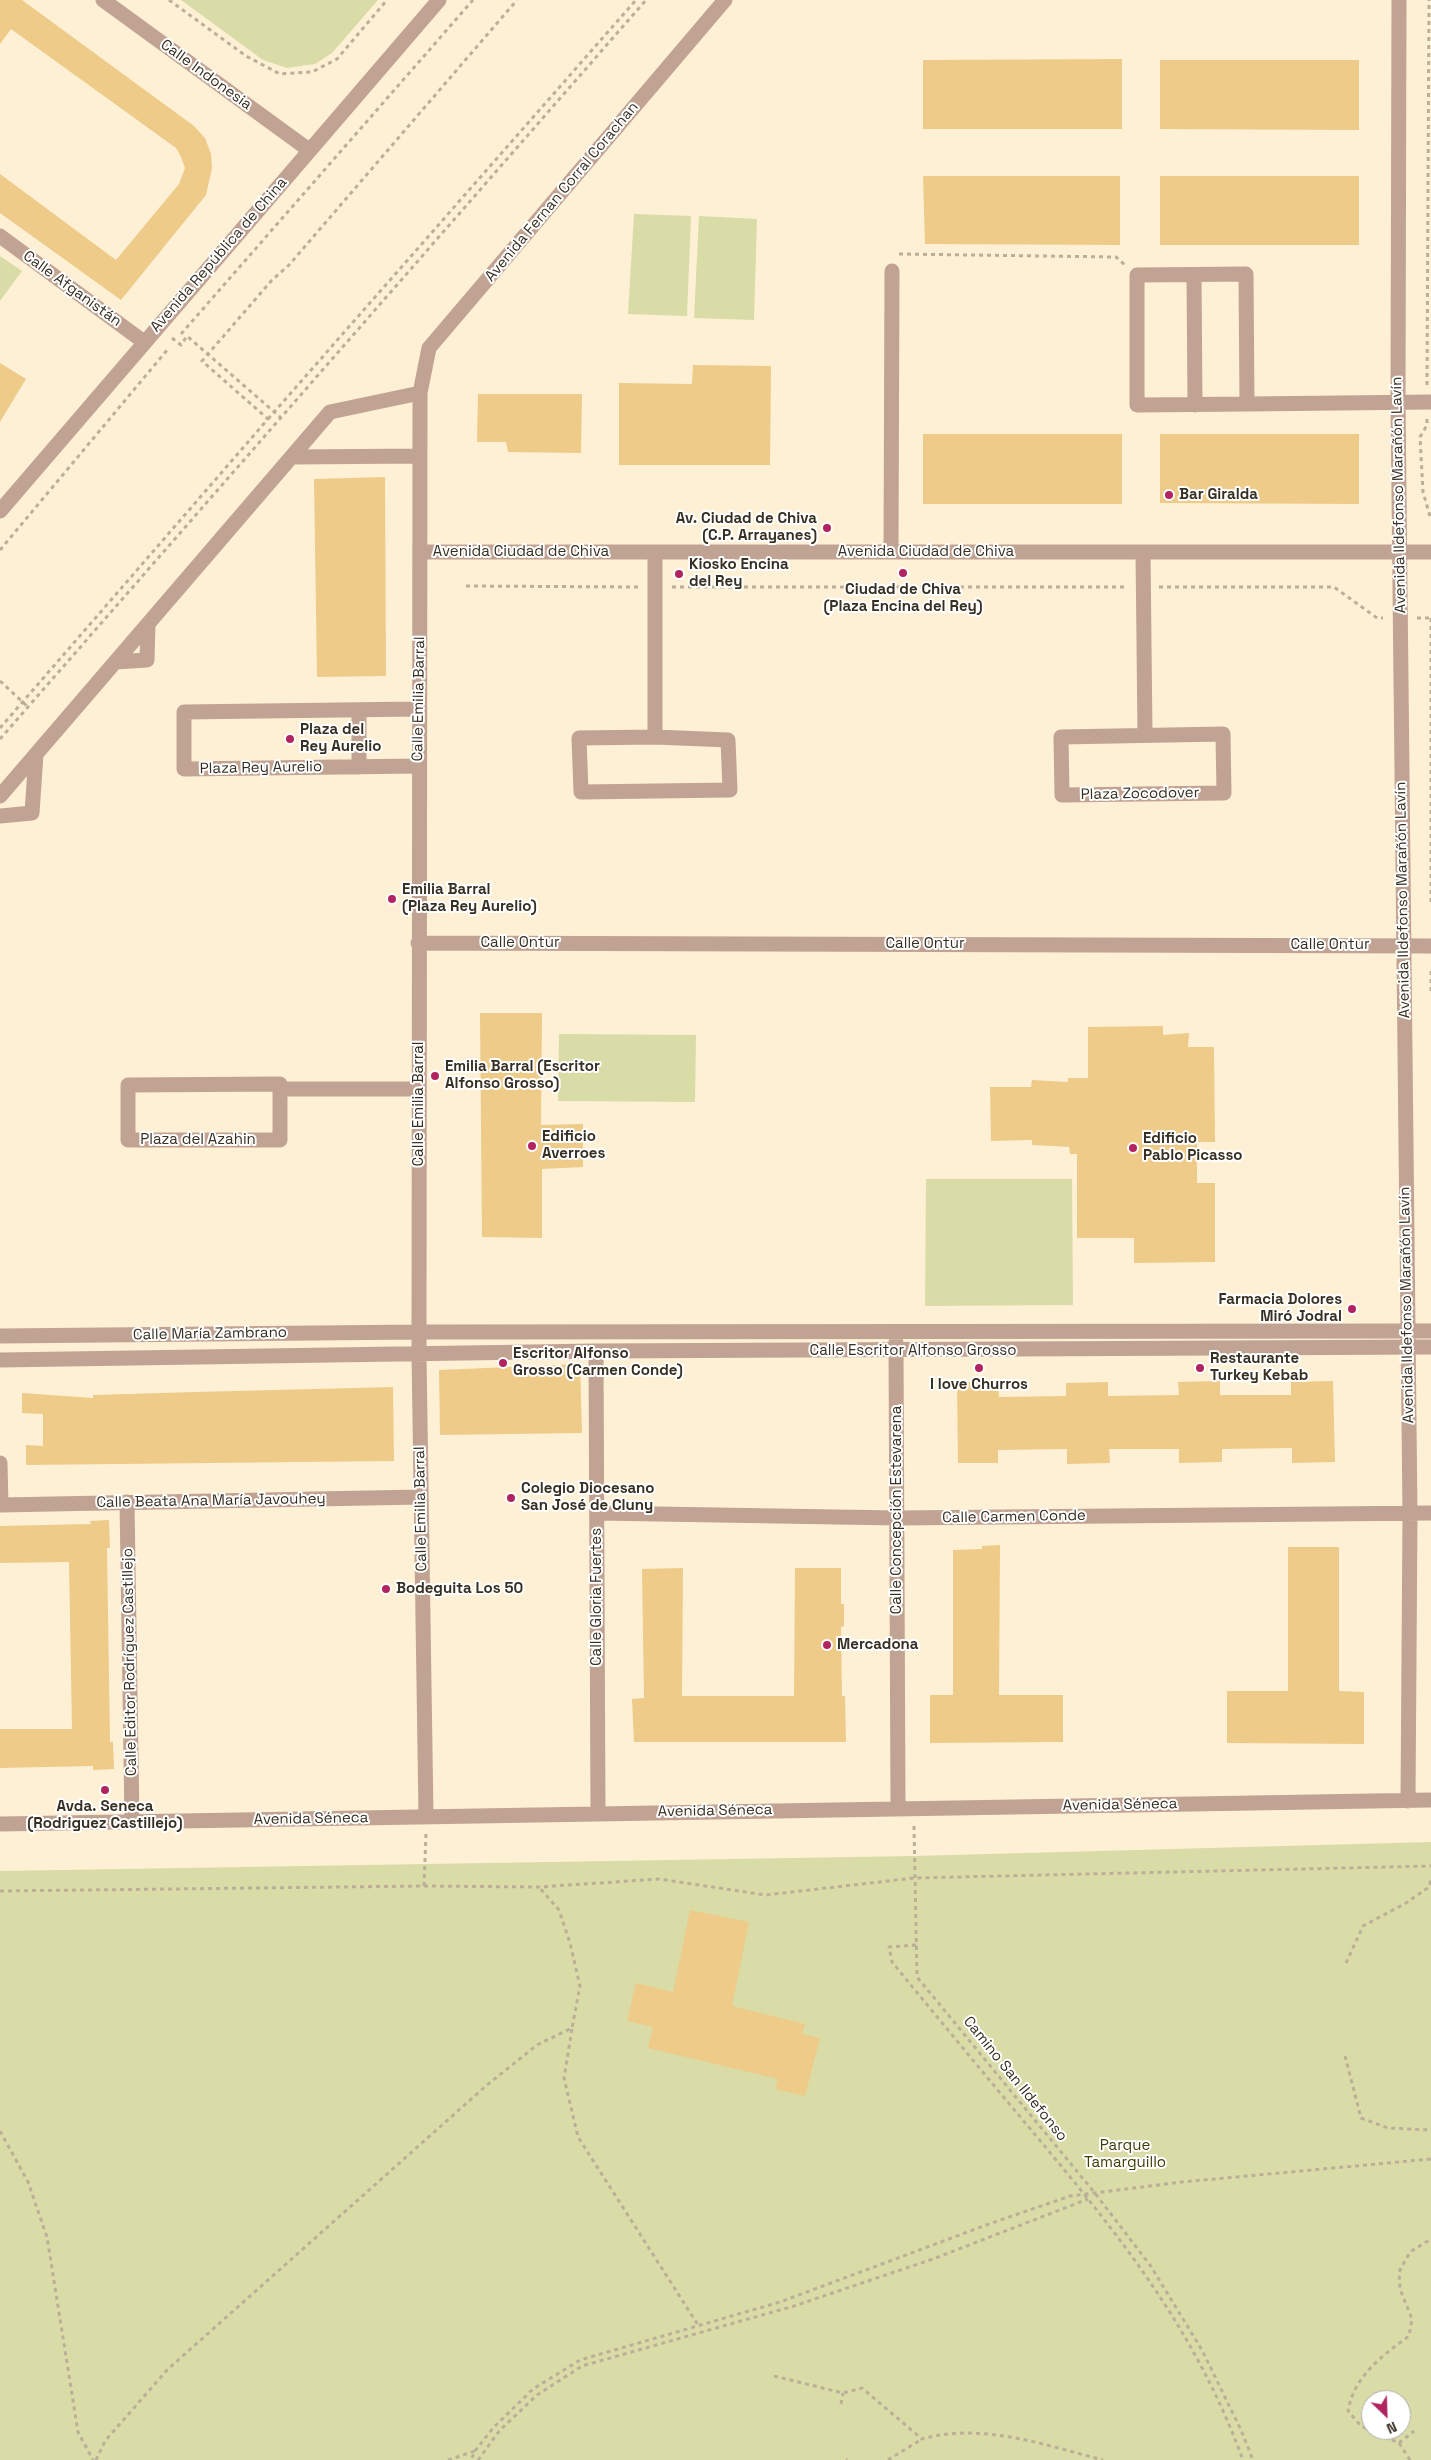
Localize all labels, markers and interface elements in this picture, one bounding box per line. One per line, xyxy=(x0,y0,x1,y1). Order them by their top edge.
street label: Calle Indonesia xyxy=(157,36,255,114)
street label: Avenida Fernan Corral Corachan xyxy=(481,98,643,286)
street label: Avenida República de China xyxy=(147,174,291,336)
street label: Calle Afganistán xyxy=(19,247,125,331)
street label: Avenida Ildefonso Marañón Lavín xyxy=(1388,377,1410,613)
place label: Bar Giralda xyxy=(1179,486,1258,504)
marker: Bar Giralda xyxy=(1163,489,1175,501)
place label: Av. Ciudad de Chiva (C.P. Arrayanes) xyxy=(676,510,817,545)
marker: Av. Ciudad de Chiva (C.P. Arrayanes) xyxy=(821,522,833,534)
street label: Avenida Ciudad de Chiva xyxy=(433,543,609,561)
street label: Avenida Ciudad de Chiva xyxy=(838,543,1014,561)
place label: Kiosko Encina del Rey xyxy=(689,556,789,591)
marker: Ciudad de Chiva (Plaza Encina del Rey) xyxy=(897,567,909,579)
marker: Kiosko Encina del Rey xyxy=(673,568,685,580)
place label: Ciudad de Chiva (Plaza Encina del Rey) xyxy=(823,581,983,616)
street label: Calle Emilia Barral xyxy=(409,636,429,762)
place label: Plaza del Rey Aurelio xyxy=(300,721,381,756)
marker: Plaza del Rey Aurelio xyxy=(284,733,296,745)
street label: Plaza Rey Aurelio xyxy=(200,758,322,778)
street label: Avenida Ildefonso Marañón Lavín xyxy=(1392,782,1414,1018)
street label: Plaza Zocodover xyxy=(1081,784,1199,804)
place label: Emilia Barral (Plaza Rey Aurelio) xyxy=(402,881,537,916)
marker: Emilia Barral (Plaza Rey Aurelio) xyxy=(386,893,398,905)
street label: Calle Ontur xyxy=(480,934,560,952)
street label: Calle Ontur xyxy=(885,935,965,953)
street label: Calle Ontur xyxy=(1290,936,1370,954)
street label: Calle Emilia Barral xyxy=(410,1041,428,1167)
place label: Emilia Barral (Escritor Alfonso Grosso) xyxy=(445,1058,600,1093)
marker: Emilia Barral (Escritor Alfonso Grosso) xyxy=(429,1070,441,1082)
place label: Edificio Averroes xyxy=(542,1128,605,1163)
place label: Edificio Pablo Picasso xyxy=(1143,1130,1242,1165)
street label: Plaza del Azahin xyxy=(140,1131,256,1149)
marker: Edificio Averroes xyxy=(526,1140,538,1152)
marker: Edificio Pablo Picasso xyxy=(1127,1142,1139,1154)
street label: Avenida Ildefonso Marañón Lavín xyxy=(1396,1187,1418,1423)
place label: Farmacia Dolores Miró Jodral xyxy=(1218,1291,1342,1326)
marker: Farmacia Dolores Miró Jodral xyxy=(1346,1303,1358,1315)
street label: Calle María Zambrano xyxy=(133,1324,287,1344)
street label: Calle Escritor Alfonso Grosso xyxy=(810,1342,1016,1360)
place label: Escritor Alfonso Grosso (Carmen Conde) xyxy=(513,1345,683,1380)
place label: Restaurante Turkey Kebab xyxy=(1210,1350,1308,1385)
marker: Escritor Alfonso Grosso (Carmen Conde) xyxy=(497,1357,509,1369)
marker: I love Churros xyxy=(973,1362,985,1374)
marker: Restaurante Turkey Kebab xyxy=(1194,1362,1206,1374)
place label: I love Churros xyxy=(930,1376,1028,1394)
street label: Calle Concepción Estevarena xyxy=(888,1406,906,1614)
street label: Calle Emilia Barral xyxy=(411,1446,431,1572)
place label: Colegio Diocesano San José de Cluny xyxy=(521,1480,655,1515)
street label: Calle Beata Ana María Javouhey xyxy=(96,1490,326,1512)
marker: Colegio Diocesano San José de Cluny xyxy=(505,1492,517,1504)
street label: Calle Carmen Conde xyxy=(942,1507,1086,1527)
street label: Calle Gloria Fuertes xyxy=(588,1528,606,1666)
street label: Calle Editor Rodríguez Castillejo xyxy=(119,1548,141,1776)
place label: Bodeguita Los 50 xyxy=(396,1580,523,1598)
marker: Bodeguita Los 50 xyxy=(380,1583,392,1595)
place label: Mercadona xyxy=(837,1636,919,1654)
marker: Mercadona xyxy=(821,1639,833,1651)
marker: Avda. Seneca (Rodriguez Castillejo) xyxy=(99,1784,111,1796)
street label: Avenida Séneca xyxy=(1063,1795,1177,1815)
place label: Avda. Seneca (Rodriguez Castillejo) xyxy=(27,1798,183,1833)
street label: Avenida Séneca xyxy=(658,1801,772,1821)
street label: Avenida Séneca xyxy=(254,1809,368,1829)
street label: Camino San Ildefonso xyxy=(959,2013,1071,2145)
park label: Parque Tamarguillo xyxy=(1084,2137,1166,2172)
north arrow xyxy=(1361,2390,1411,2440)
text: N xyxy=(1384,2418,1400,2438)

